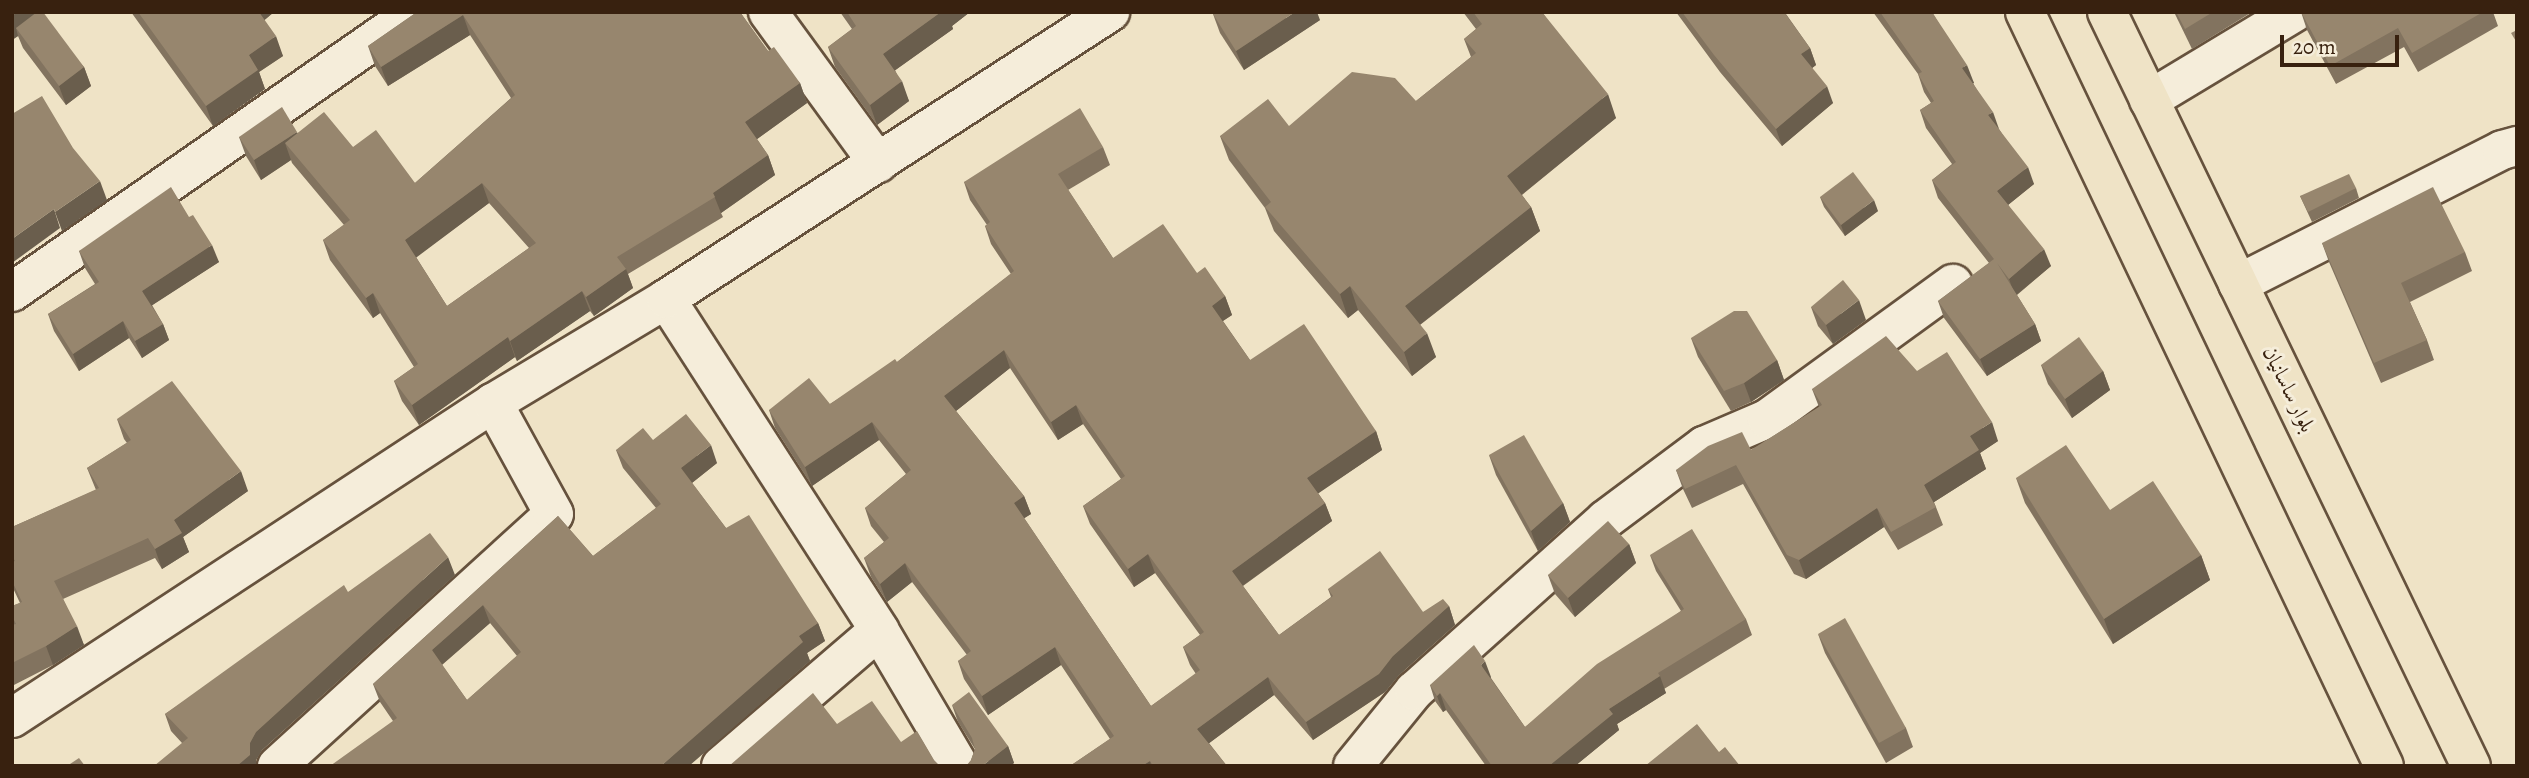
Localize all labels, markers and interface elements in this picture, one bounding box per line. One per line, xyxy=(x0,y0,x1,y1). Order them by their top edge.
scale bar xyxy=(2284,21,2403,65)
text: 20 m xyxy=(2293,33,2336,61)
street label: بلوار ساسانیان xyxy=(2257,342,2321,436)

